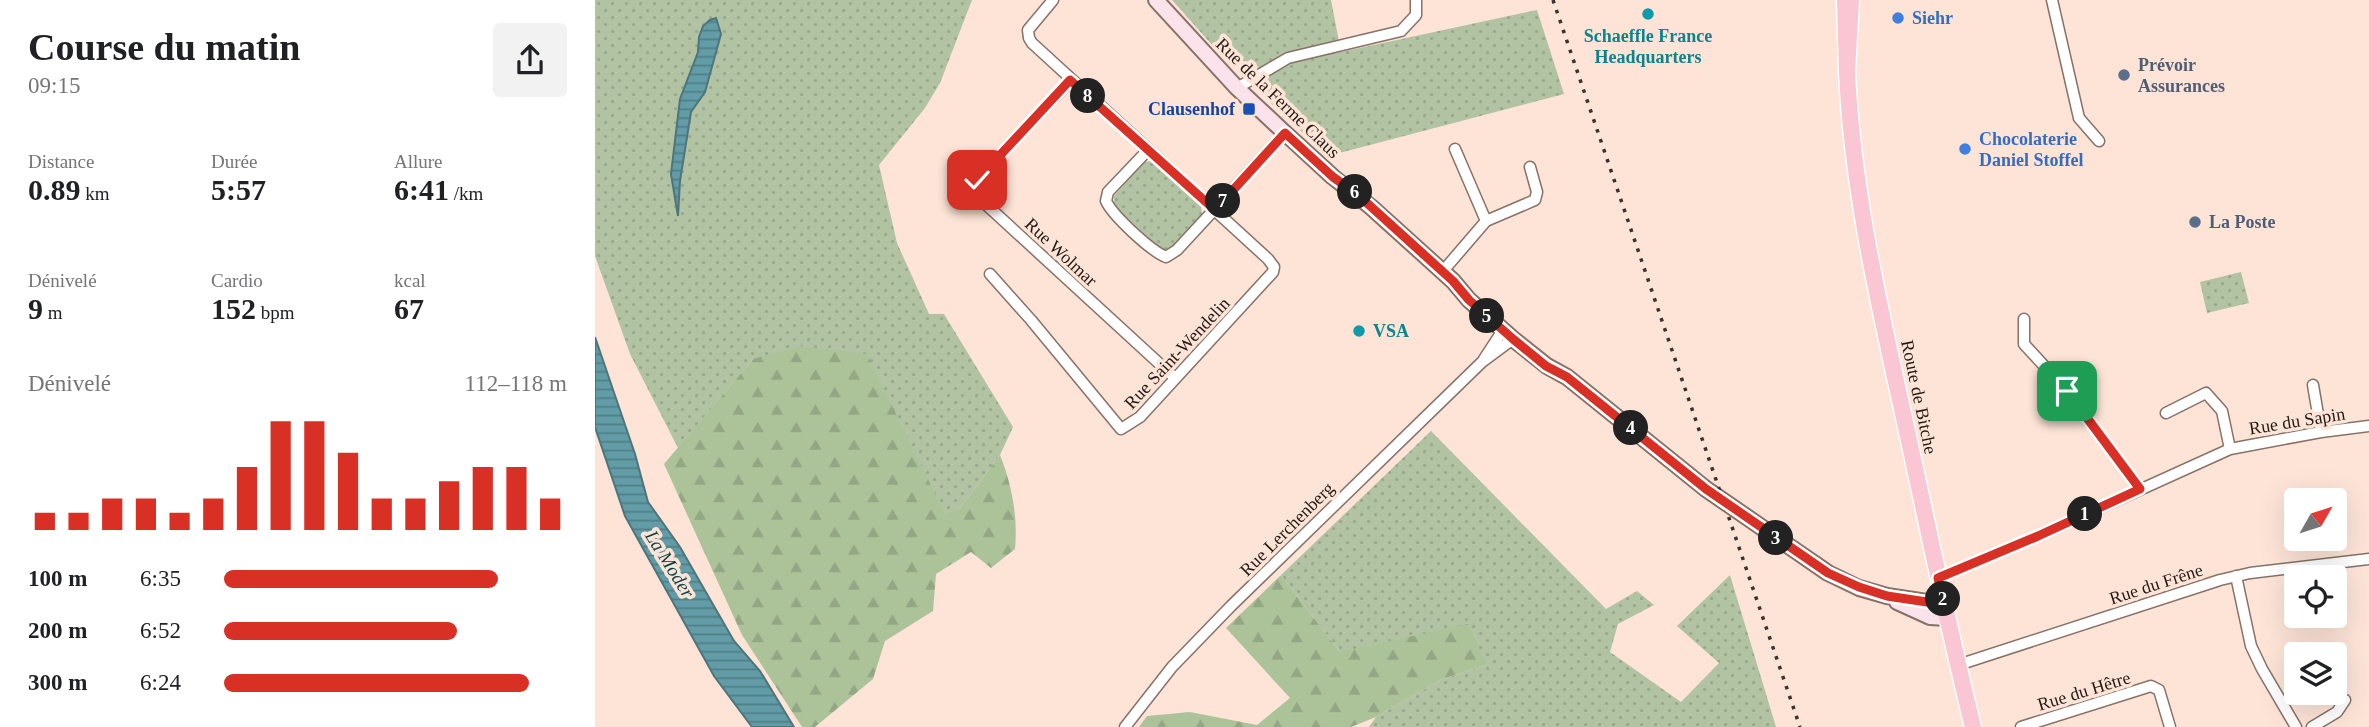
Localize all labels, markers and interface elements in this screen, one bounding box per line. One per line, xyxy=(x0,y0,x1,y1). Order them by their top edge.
marker: Schaeffle France Headquarters xyxy=(1640,6,1656,22)
place label: Siehr xyxy=(1912,8,1953,28)
marker: Siehr xyxy=(1890,10,1906,26)
button: share xyxy=(493,23,567,97)
text: Course du matin xyxy=(28,26,300,68)
place label: Schaeffle France Headquarters xyxy=(1584,26,1712,67)
street label: Rue de la Ferme Claus xyxy=(1212,34,1344,162)
place label: Prévoir Assurances xyxy=(2138,55,2225,96)
marker: Prévoir Assurances xyxy=(2116,67,2132,83)
text: 09:15 xyxy=(28,73,80,98)
pin: 8 xyxy=(1071,78,1105,114)
text: 8 xyxy=(1083,85,1092,106)
place label: Clausenhof xyxy=(1148,99,1236,119)
marker: Clausenhof xyxy=(1241,101,1257,117)
place label: Chocolaterie Daniel Stoffel xyxy=(1979,129,2083,170)
marker: Chocolaterie Daniel Stoffel xyxy=(1957,141,1973,157)
pin xyxy=(947,150,1007,210)
text: Distance xyxy=(28,151,94,172)
text: Durée xyxy=(211,151,257,172)
text: Allure xyxy=(394,151,443,172)
icon: check xyxy=(958,161,996,199)
text: 0.89 xyxy=(28,173,81,206)
text: 5:57 xyxy=(211,173,266,206)
text: 6:41 xyxy=(394,173,449,206)
pin: 6 xyxy=(1337,174,1373,210)
text: 6 xyxy=(1350,181,1359,202)
text: km xyxy=(81,183,110,204)
text: /km xyxy=(449,183,483,204)
pin: 7 xyxy=(1205,184,1241,218)
text: 7 xyxy=(1218,190,1227,211)
place label: La Poste xyxy=(2209,212,2276,232)
street label: Rue Wolmar xyxy=(1021,214,1101,290)
marker: La Poste xyxy=(2187,214,2203,230)
text: Dénivelé xyxy=(28,270,97,291)
text: Cardio xyxy=(211,270,263,291)
text: kcal xyxy=(394,270,426,291)
text: 9 xyxy=(28,292,43,325)
text: 152 xyxy=(211,292,256,325)
text: 67 xyxy=(394,292,424,325)
street label: Rue Saint-Wendelin xyxy=(1120,293,1234,413)
pin: 5 xyxy=(1469,298,1505,334)
text: m xyxy=(43,302,63,323)
text: bpm xyxy=(256,302,295,323)
text: 5 xyxy=(1482,305,1491,326)
place label: VSA xyxy=(1373,321,1409,341)
marker: VSA xyxy=(1351,323,1367,339)
street label: Route de Bitche xyxy=(1897,338,1941,456)
pin xyxy=(2037,361,2097,421)
text: Dénivelé xyxy=(28,371,111,396)
text: 112–118 m xyxy=(465,371,567,396)
icon: arrive xyxy=(2048,372,2086,410)
street label: Rue du Sapin xyxy=(2248,404,2346,438)
pin: 4 xyxy=(1613,410,1649,446)
text: 4 xyxy=(1626,417,1635,438)
street label: Rue Lerchenberg xyxy=(1236,478,1338,580)
north arrow xyxy=(2284,488,2347,551)
map controls xyxy=(2284,488,2347,705)
pin: 1 xyxy=(2067,496,2103,532)
text: 1 xyxy=(2080,503,2089,524)
pin: 3 xyxy=(1759,520,1793,556)
water label: La Moder xyxy=(641,526,699,602)
text: 3 xyxy=(1771,527,1780,548)
street label: Rue du Frêne xyxy=(2107,560,2205,608)
button: locate xyxy=(2284,565,2347,628)
text: 100 m xyxy=(28,566,87,591)
text: 6:35 xyxy=(140,566,181,591)
pin: 2 xyxy=(1925,582,1961,616)
text: 2 xyxy=(1938,588,1947,609)
text: 200 m xyxy=(28,618,87,643)
text: 6:52 xyxy=(140,618,181,643)
button: layers xyxy=(2284,642,2347,705)
street label: Rue du Hêtre xyxy=(2035,667,2133,715)
text: 300 m xyxy=(28,670,87,695)
text: 6:24 xyxy=(140,670,181,695)

